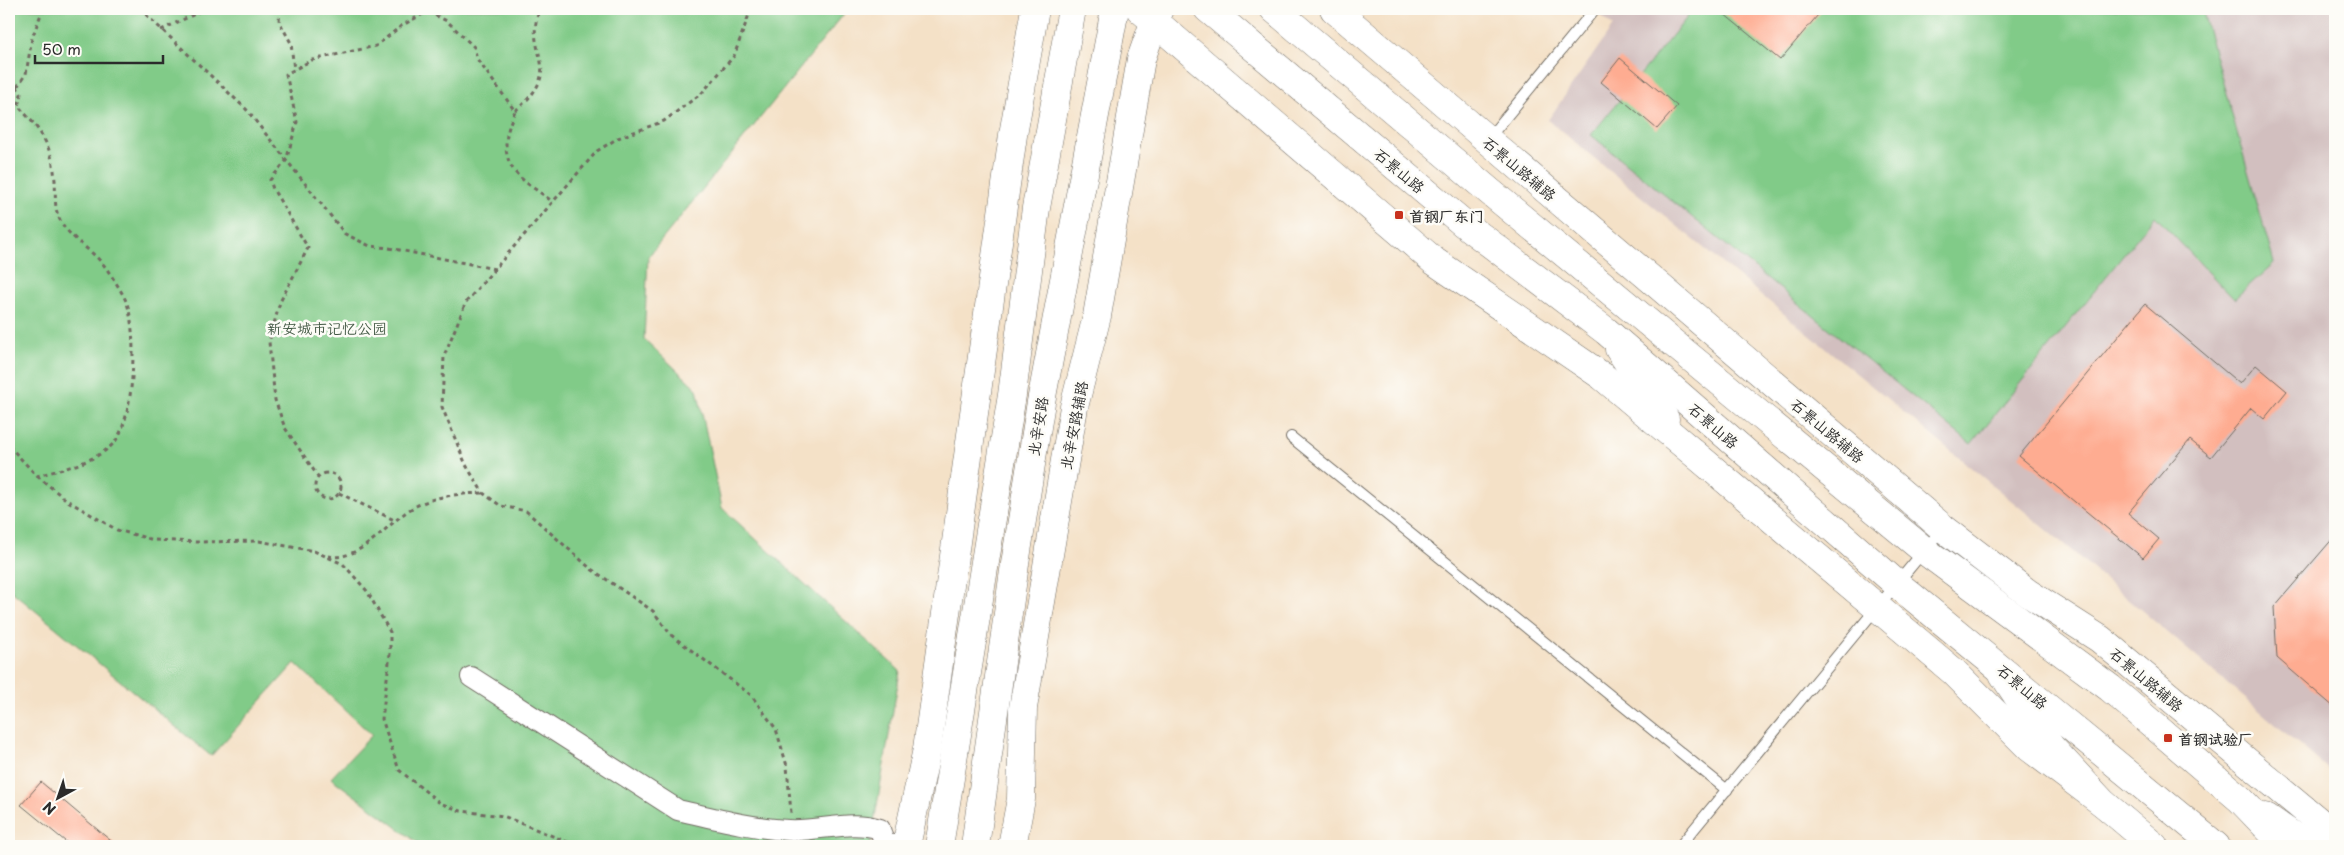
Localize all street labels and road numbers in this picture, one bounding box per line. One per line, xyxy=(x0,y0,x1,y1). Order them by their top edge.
street label: 石景山路辅路 xyxy=(1478,130,1562,206)
street label: 石景山路 xyxy=(1370,142,1430,198)
street label: 北辛安路辅路 xyxy=(1053,379,1093,471)
street label: 石景山路辅路 xyxy=(1786,392,1870,468)
street label: 北辛安路 xyxy=(1021,395,1053,457)
street label: 石景山路 xyxy=(1684,397,1744,453)
street label: 石景山路辅路 xyxy=(2105,641,2189,717)
street label: 石景山路 xyxy=(1993,658,2053,714)

